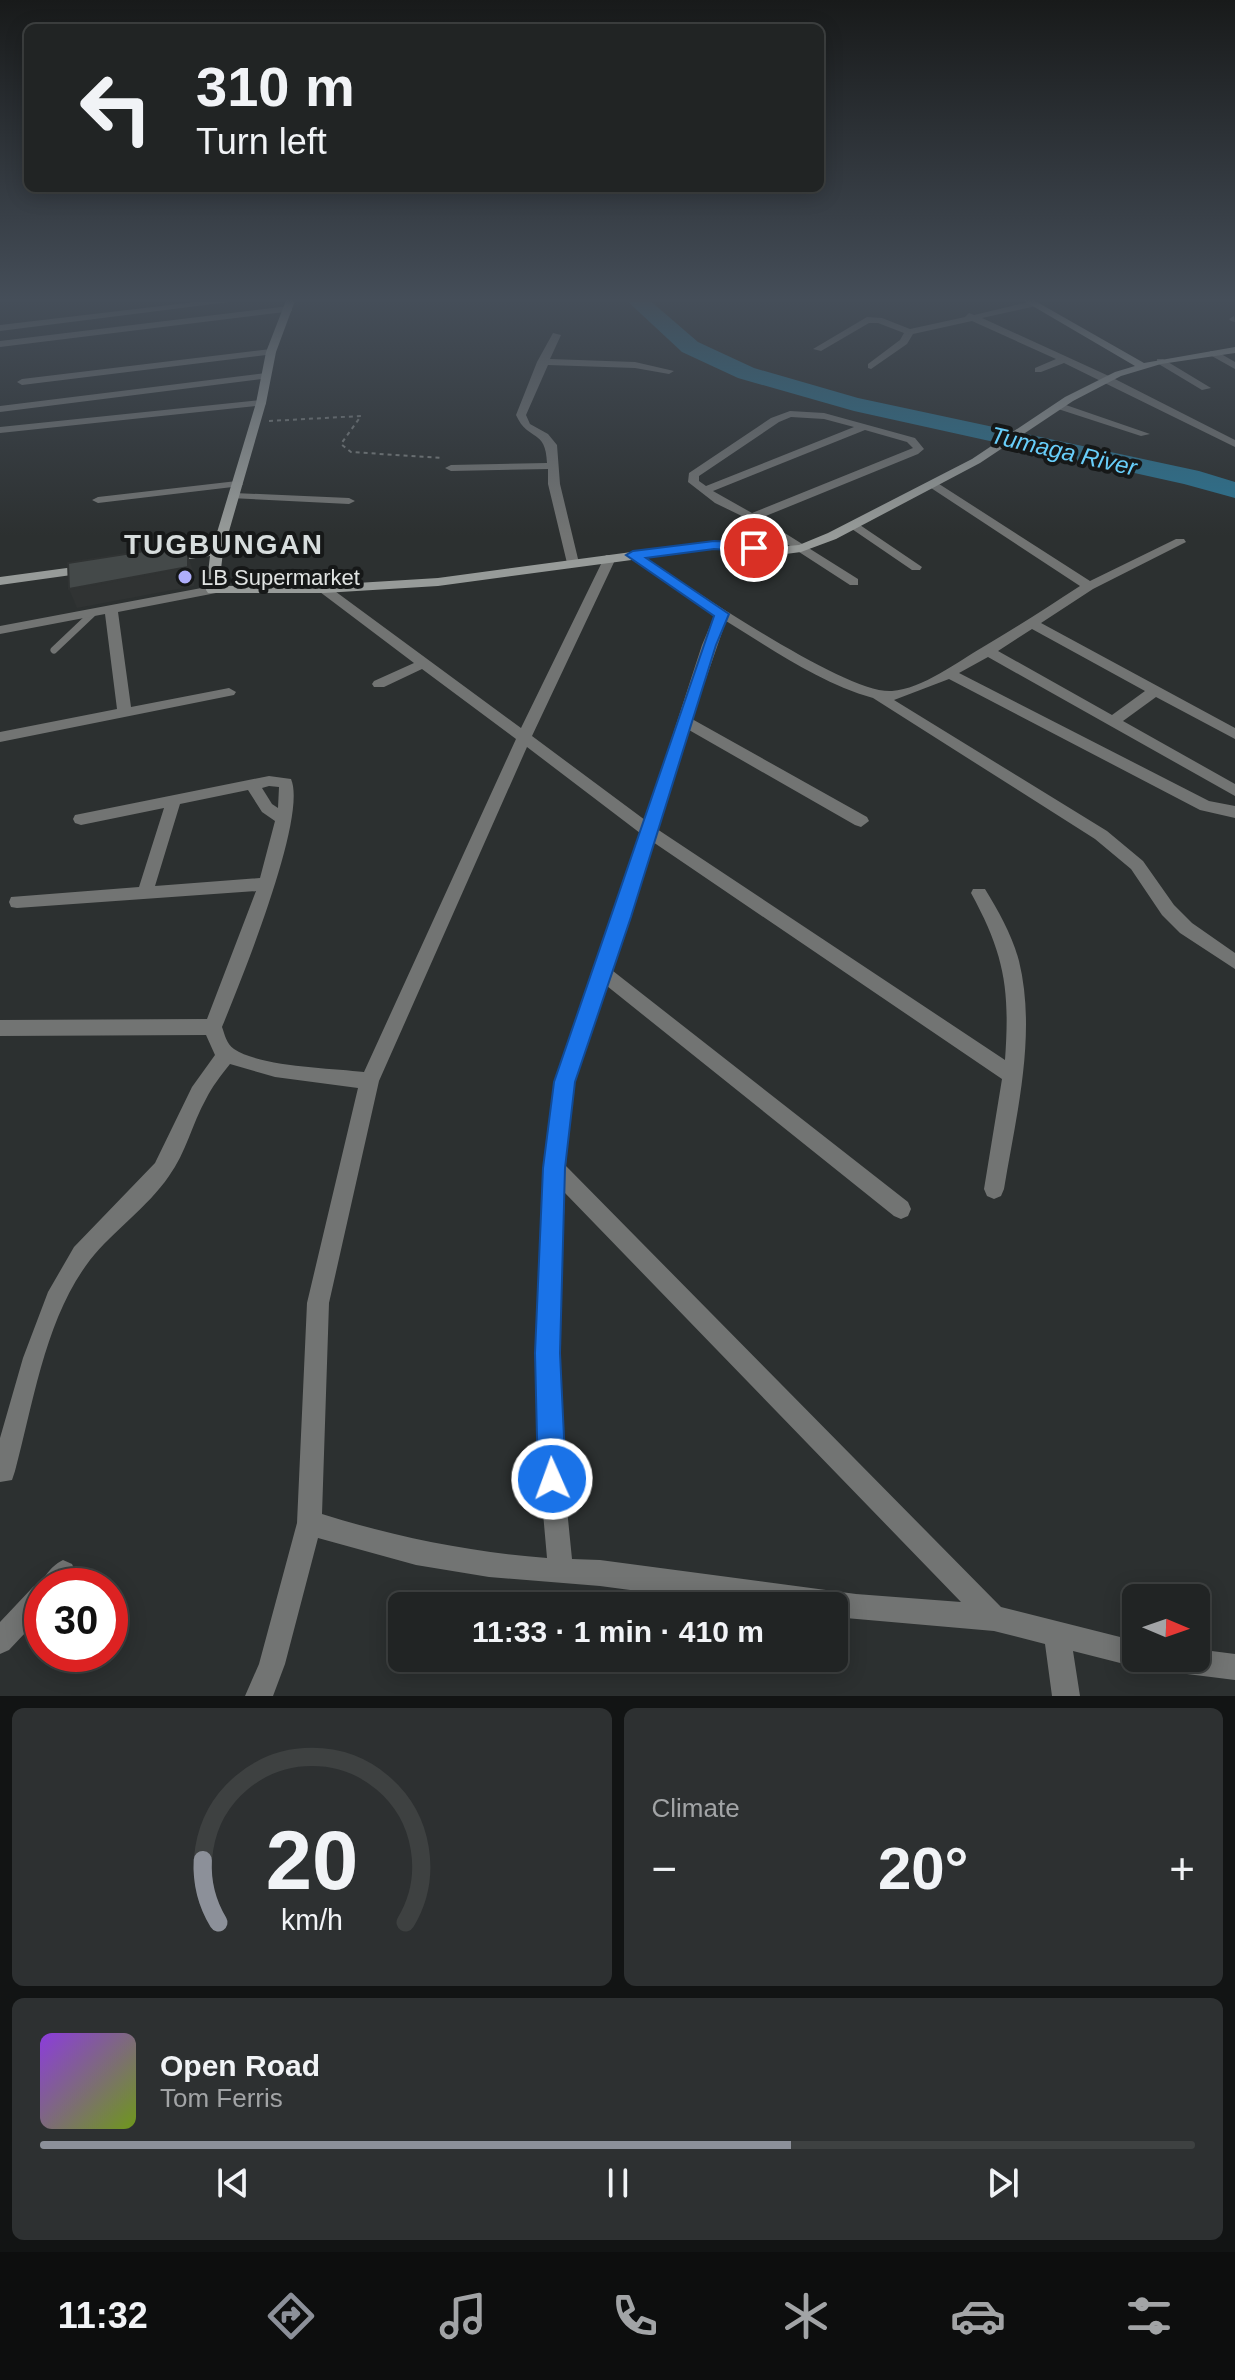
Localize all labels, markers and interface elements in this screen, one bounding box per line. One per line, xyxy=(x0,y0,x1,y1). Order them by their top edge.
text: 310 m xyxy=(196,55,355,118)
icon: left xyxy=(64,56,168,160)
text: Turn left xyxy=(196,121,327,162)
water label: Tumaga River xyxy=(988,421,1141,481)
pin xyxy=(720,514,788,582)
icon: arrive xyxy=(732,526,776,570)
district label: TUGBUNGAN xyxy=(124,529,324,560)
place label: LB Supermarket xyxy=(201,565,360,590)
marker: LB Supermarket xyxy=(176,568,194,586)
position arrow xyxy=(510,1437,594,1521)
speed limit sign: 30 xyxy=(24,1568,128,1672)
north arrow xyxy=(1122,1584,1210,1672)
map controls xyxy=(1122,1584,1210,1672)
text: 11:33 · 1 min · 410 m xyxy=(472,1615,764,1648)
text: Climate xyxy=(652,1793,740,1823)
text: 20 xyxy=(265,1814,358,1907)
text: 20° xyxy=(878,1835,969,1902)
text: − xyxy=(652,1844,677,1893)
text: + xyxy=(1169,1844,1195,1893)
text: km/h xyxy=(281,1904,343,1936)
text: Open Road xyxy=(160,2049,320,2082)
text: Tom Ferris xyxy=(160,2083,283,2113)
icon: previous xyxy=(211,2161,255,2205)
icon: pause xyxy=(596,2161,640,2205)
icon: next xyxy=(981,2161,1025,2205)
icon: directions xyxy=(263,2288,319,2344)
icon: music xyxy=(435,2288,491,2344)
icon: phone xyxy=(607,2288,663,2344)
icon: climate xyxy=(778,2288,834,2344)
icon: car xyxy=(950,2288,1006,2344)
icon: filters xyxy=(1121,2288,1177,2344)
text: 11:32 xyxy=(58,2295,148,2336)

